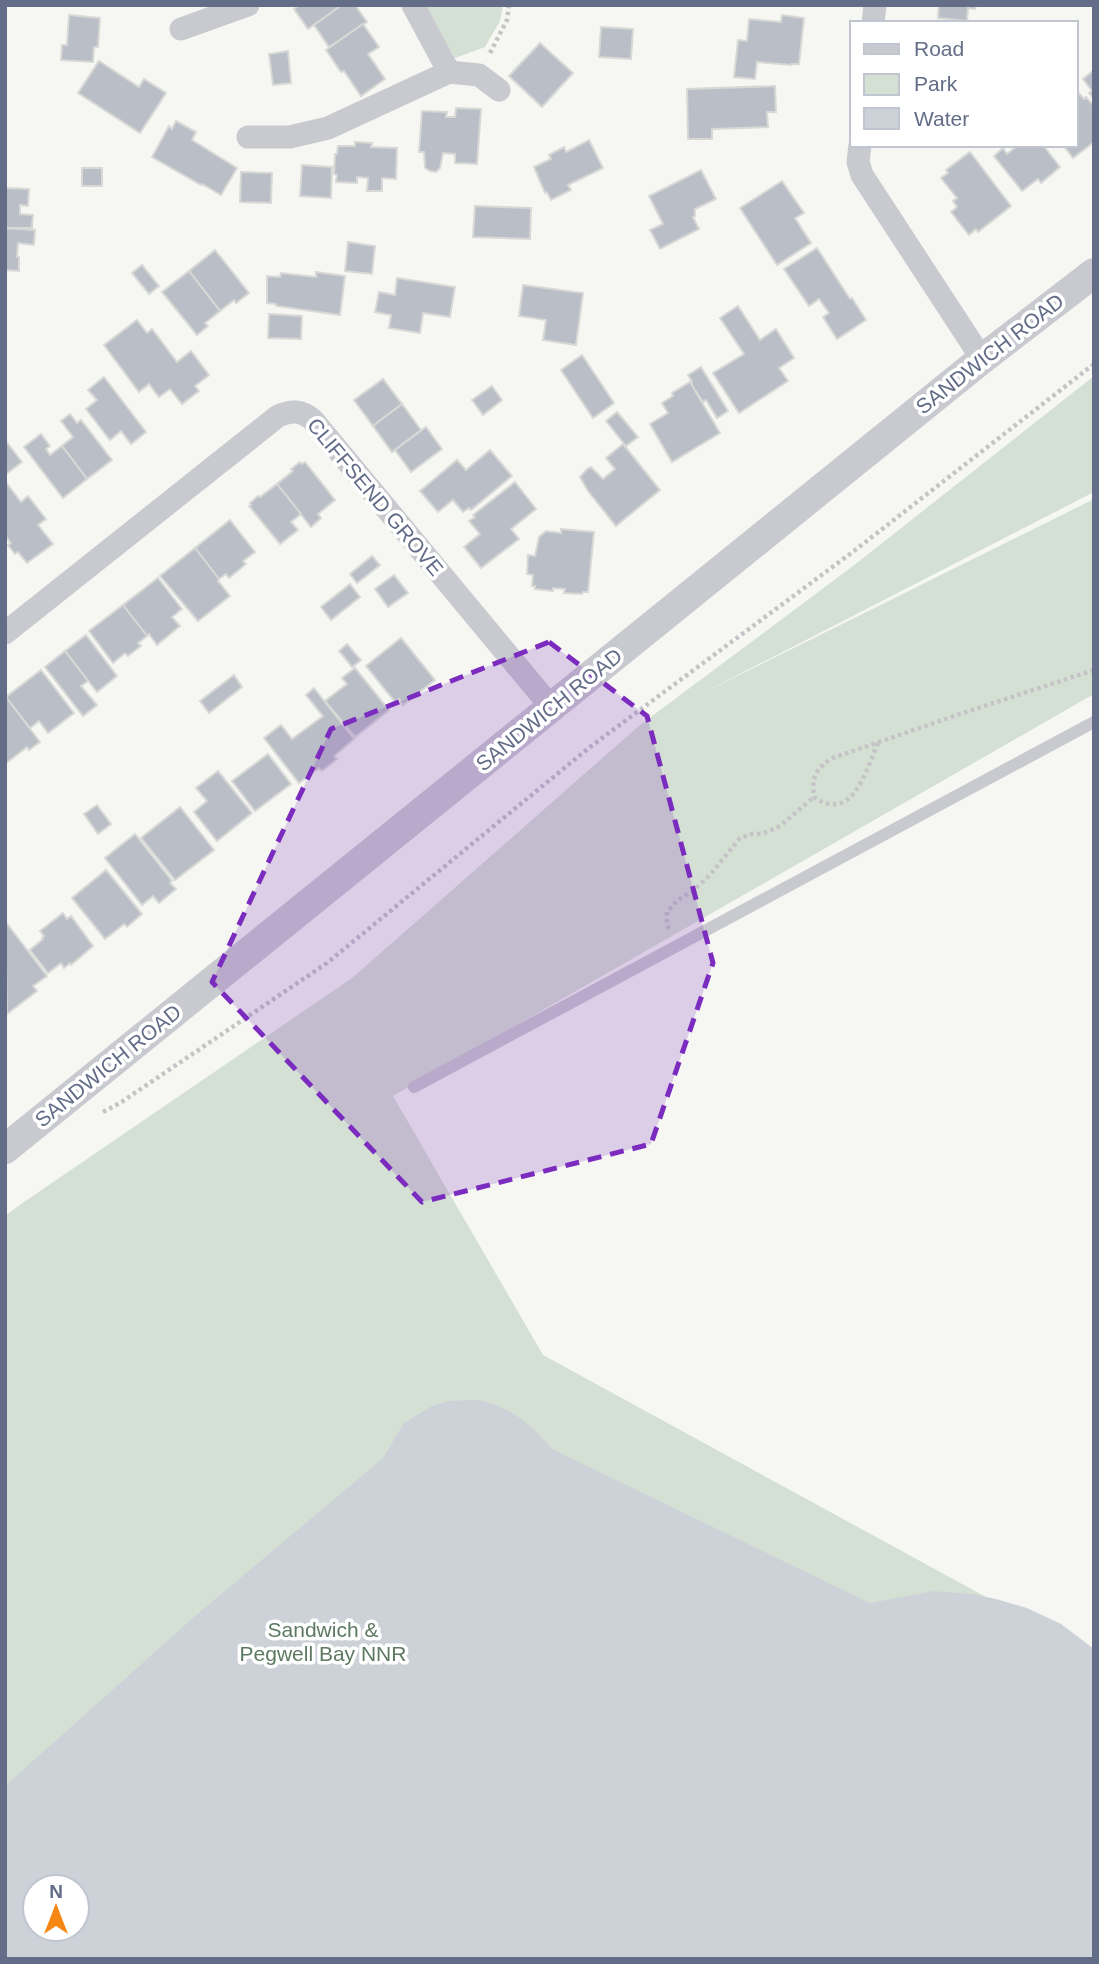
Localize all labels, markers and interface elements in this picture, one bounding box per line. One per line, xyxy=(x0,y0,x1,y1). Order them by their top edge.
legend xyxy=(850,21,1078,147)
text: Road xyxy=(914,37,964,60)
text: Park xyxy=(914,72,958,95)
text: Water xyxy=(914,107,969,130)
street label: SANDWICH ROAD xyxy=(911,289,1068,418)
street label: CLIFFSEND GROVE xyxy=(303,413,448,580)
street label: SANDWICH ROAD xyxy=(471,644,626,775)
street label: SANDWICH ROAD xyxy=(30,1000,185,1131)
park label: Sandwich & Pegwell Bay NNR xyxy=(240,1618,406,1665)
north arrow xyxy=(21,1873,91,1943)
text: N xyxy=(49,1881,63,1902)

